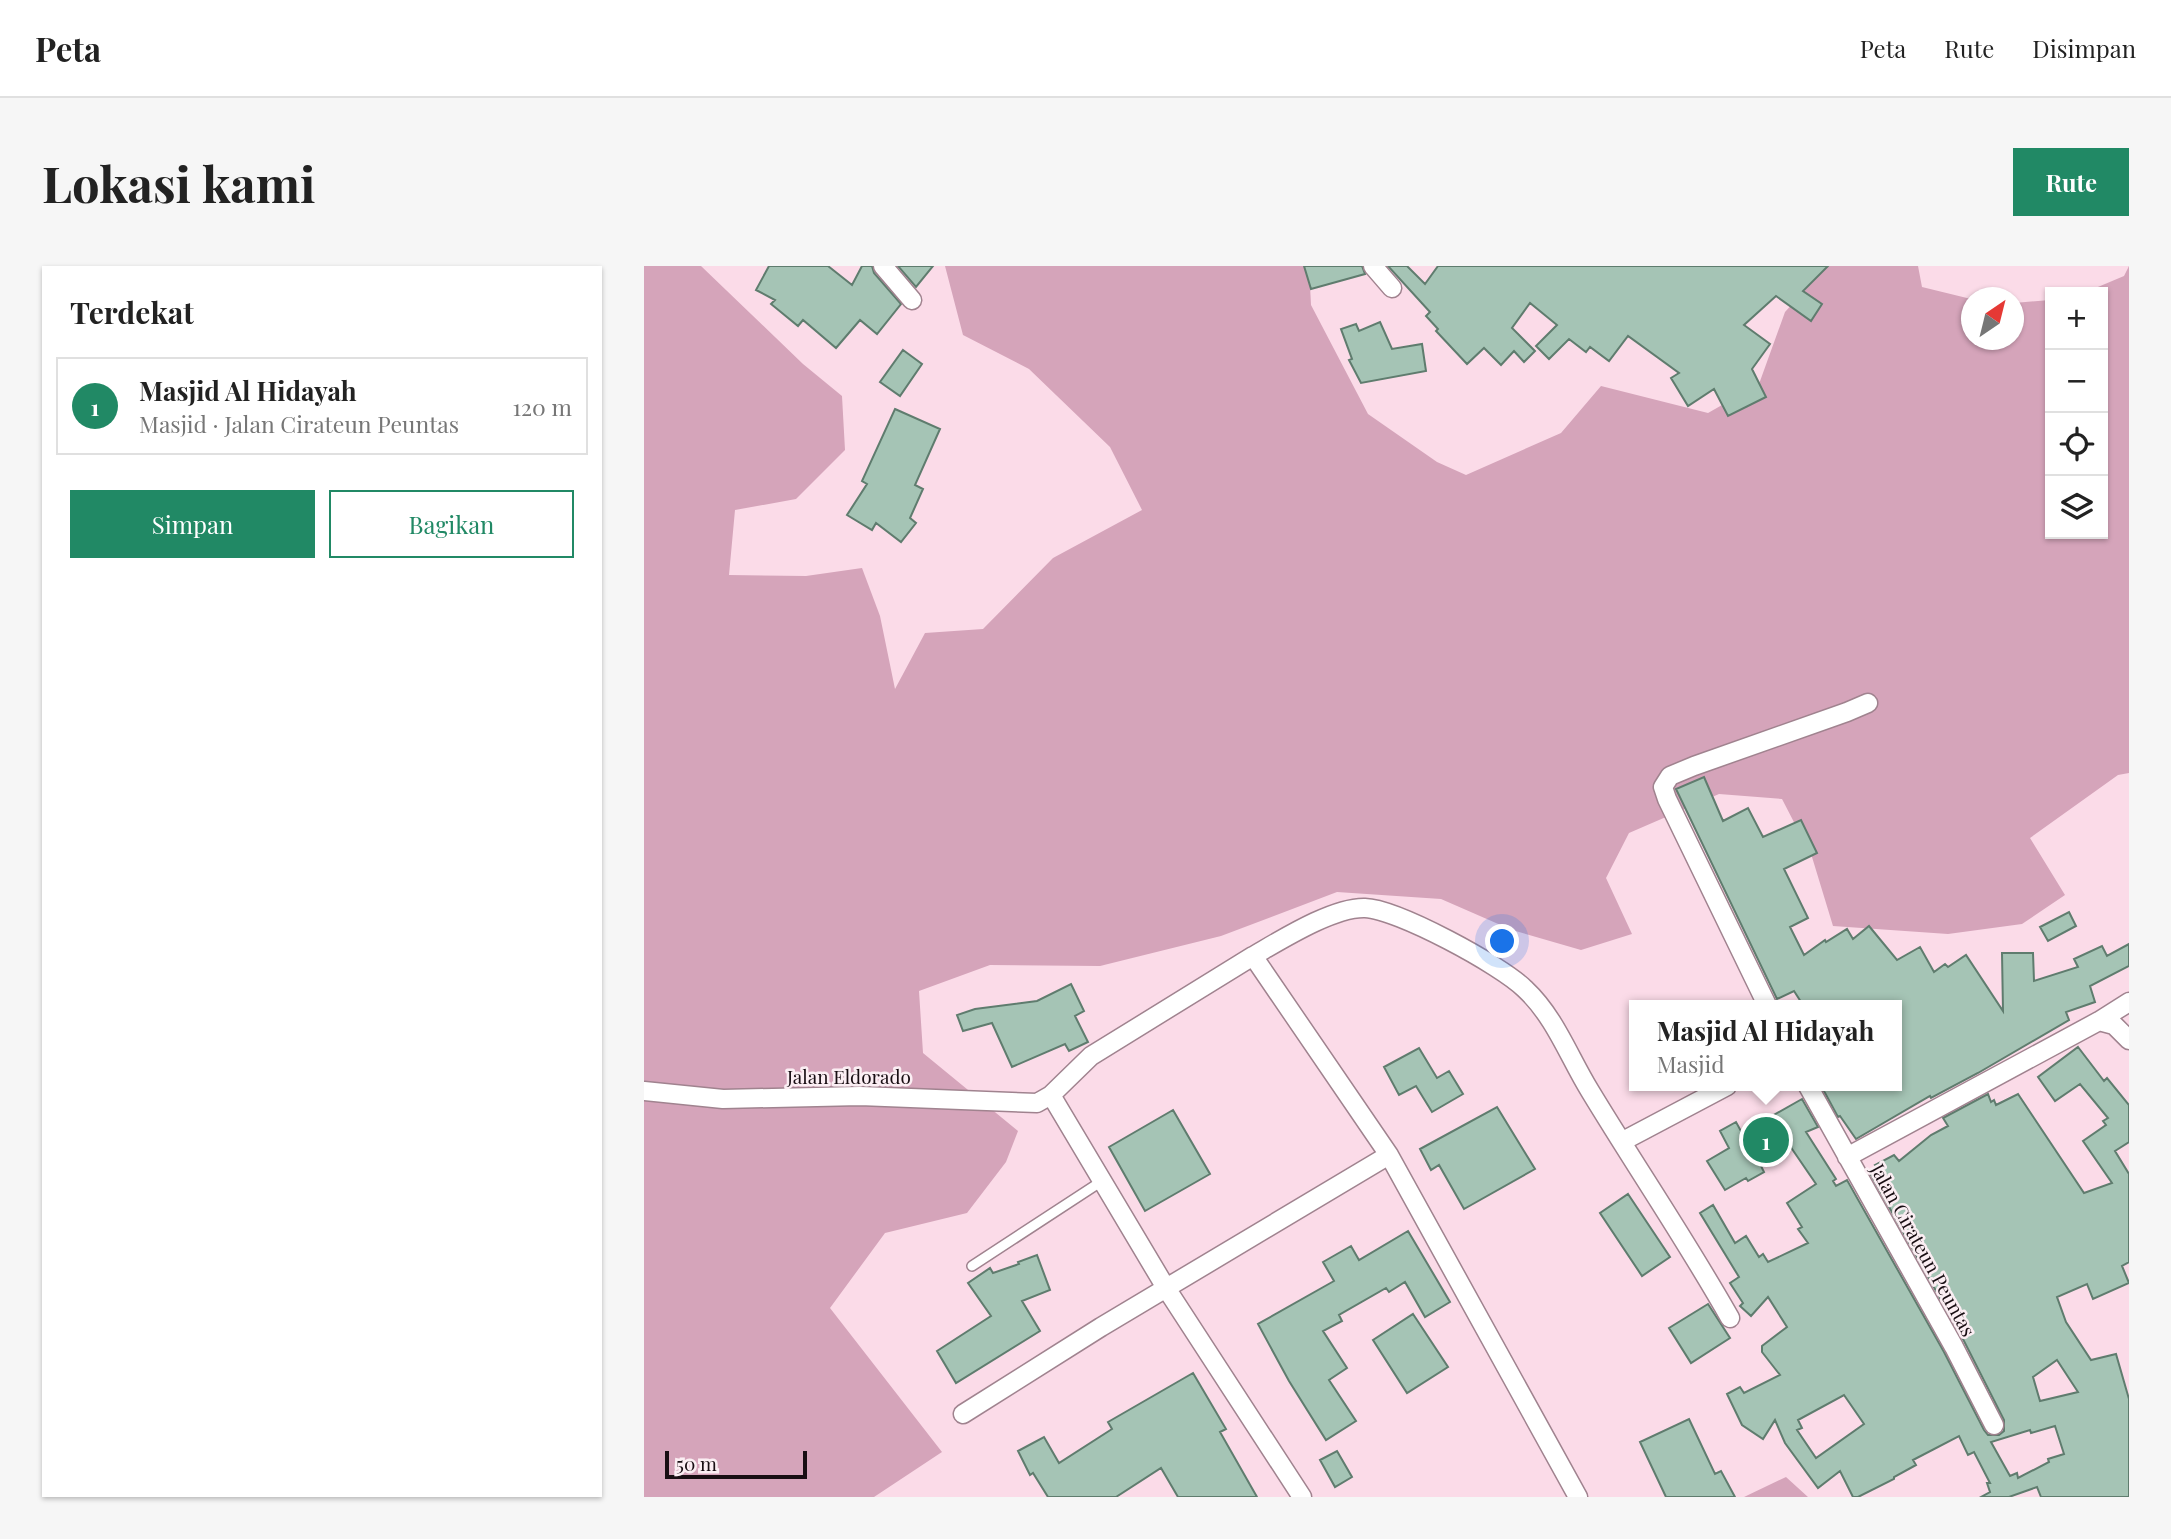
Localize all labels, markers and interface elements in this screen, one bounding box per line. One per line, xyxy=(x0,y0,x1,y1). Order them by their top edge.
text: Peta xyxy=(35,26,101,70)
text: Peta xyxy=(1860,32,1906,64)
text: Rute xyxy=(1944,32,1994,64)
text: Disimpan xyxy=(2032,32,2136,64)
button: Rute xyxy=(2013,148,2129,216)
text: Lokasi kami xyxy=(42,150,316,215)
north arrow xyxy=(1961,287,2024,350)
map controls xyxy=(2045,287,2108,539)
button: + xyxy=(2045,287,2108,350)
text: Terdekat xyxy=(70,292,194,332)
button: − xyxy=(2045,350,2108,413)
text: Masjid Al Hidayah xyxy=(139,373,357,408)
text: 1 xyxy=(91,391,99,422)
text: 120 m xyxy=(513,391,572,422)
text: Masjid · Jalan Cirateun Peuntas xyxy=(139,408,459,439)
button: locate xyxy=(2045,413,2108,476)
button: layers xyxy=(2045,476,2108,539)
button: Simpan xyxy=(70,490,315,558)
button: Bagikan xyxy=(329,490,574,558)
your location xyxy=(1485,924,1519,958)
popup xyxy=(1629,1000,1902,1091)
text: Masjid Al Hidayah xyxy=(1657,1013,1874,1048)
text: Masjid xyxy=(1657,1048,1725,1079)
street label: Jalan Eldorado xyxy=(786,1063,911,1089)
pin: 1 xyxy=(1743,1114,1789,1166)
street label: Jalan Cirateun Peuntas xyxy=(1865,1158,1982,1341)
scale bar xyxy=(665,1448,807,1480)
text: 50 m xyxy=(676,1450,717,1476)

